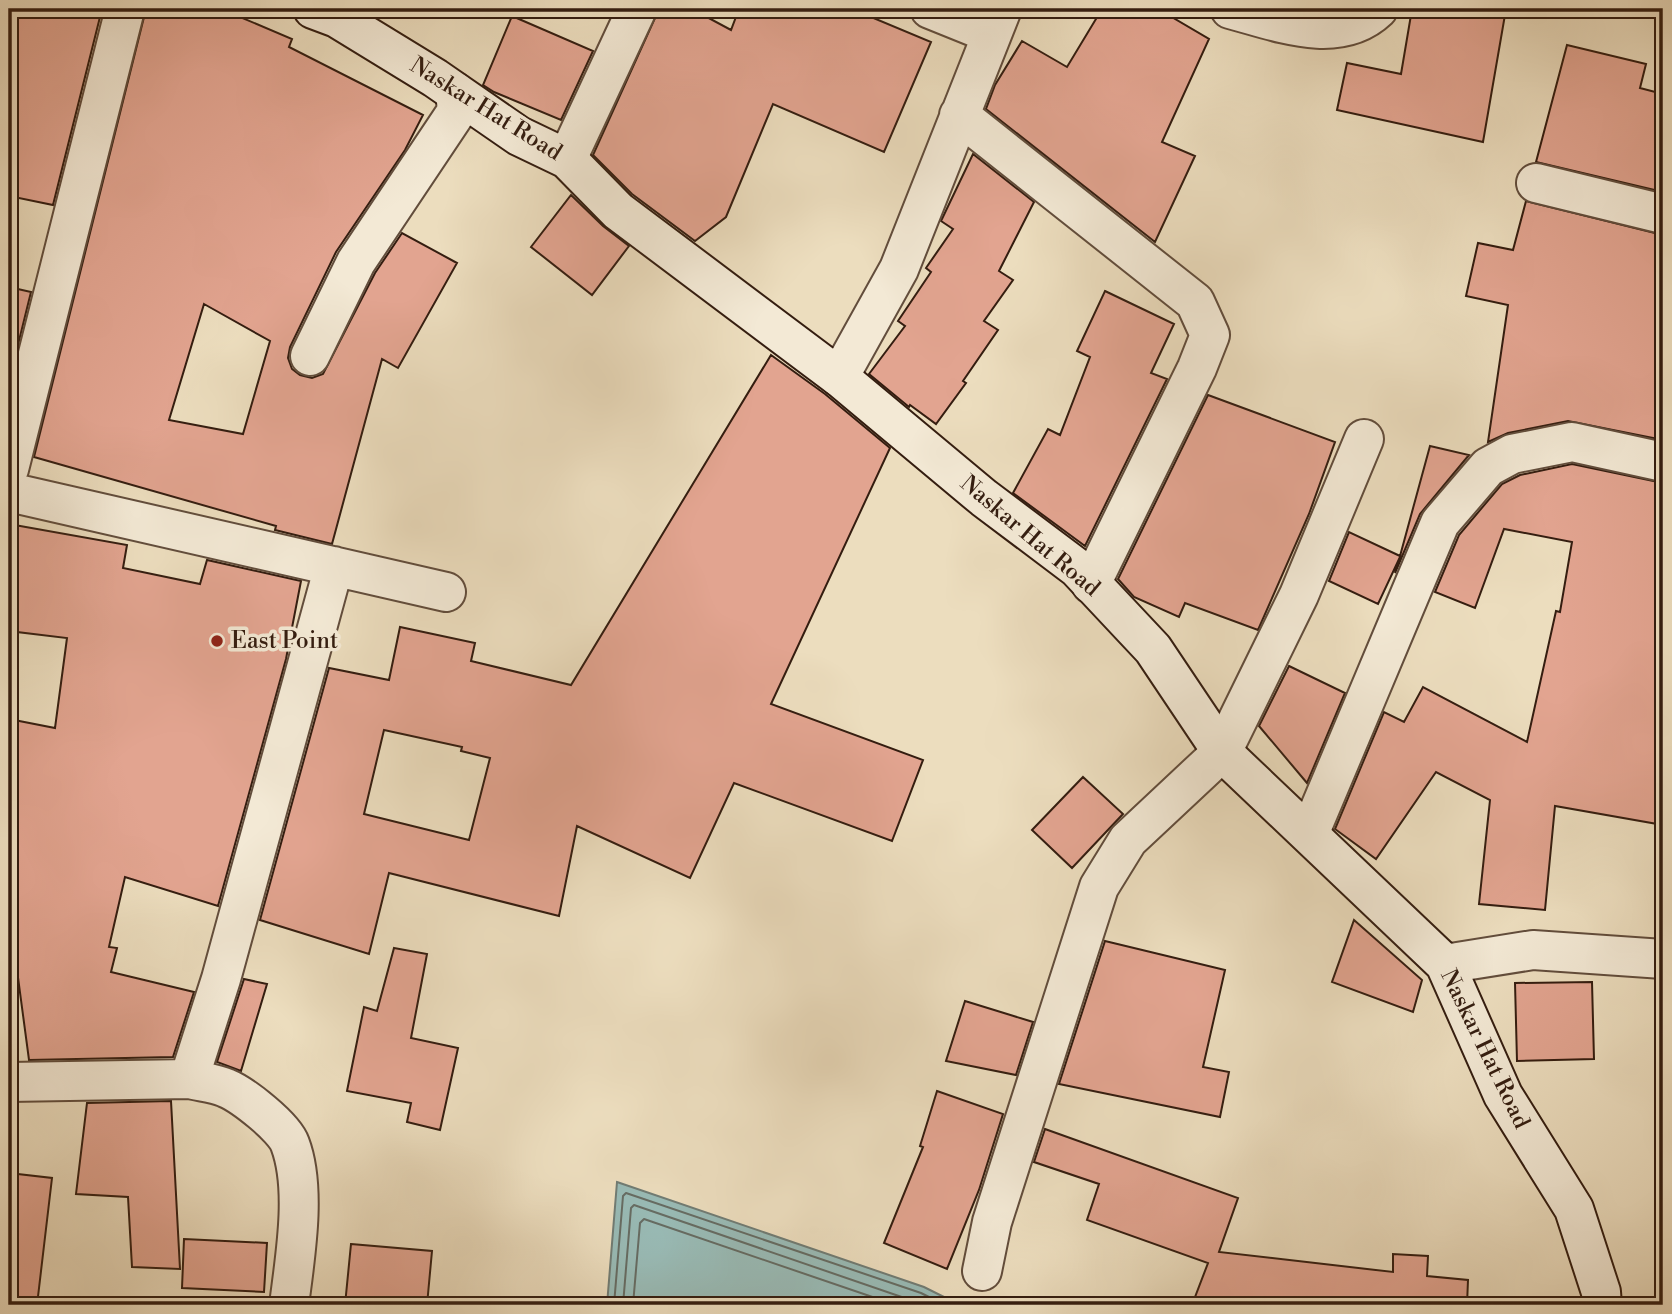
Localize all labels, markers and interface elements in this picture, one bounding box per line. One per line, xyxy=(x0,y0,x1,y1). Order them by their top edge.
street label: Naskar Hat Road xyxy=(405,51,567,167)
street label: Naskar Hat Road xyxy=(954,469,1106,603)
place label: East Point xyxy=(231,627,338,655)
marker: East Point xyxy=(209,633,225,649)
street label: Naskar Hat Road xyxy=(1434,965,1536,1133)

